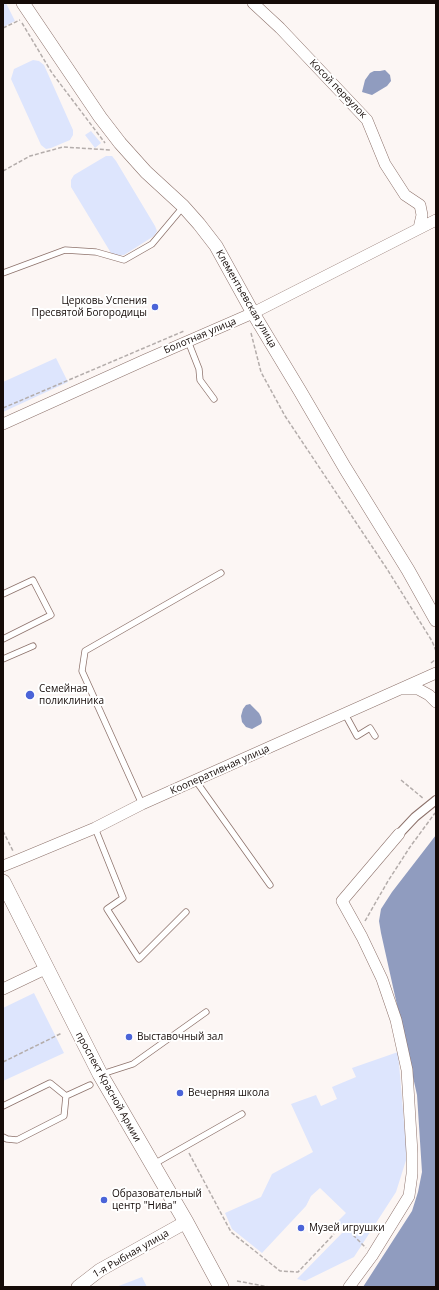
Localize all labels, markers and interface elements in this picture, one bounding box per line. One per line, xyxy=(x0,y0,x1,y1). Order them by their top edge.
street label: Косой переулок xyxy=(307,57,369,121)
street label: Клементьевская улица xyxy=(213,248,279,350)
place label: Церковь Успения Пресвятой Богородицы xyxy=(32,295,147,318)
marker: Церковь Успения Пресвятой Богородицы xyxy=(150,302,160,312)
street label: Болотная улица xyxy=(162,315,238,357)
place label: Семейная поликлиника xyxy=(39,683,104,706)
marker: Семейная поликлиника xyxy=(24,689,36,701)
street label: Кооперативная улица xyxy=(169,743,271,797)
street label: проспект Красной Армии xyxy=(73,1030,143,1144)
place label: Выставочный зал xyxy=(137,1031,223,1043)
marker: Выставочный зал xyxy=(124,1032,134,1042)
place label: Вечерняя школа xyxy=(188,1087,269,1099)
marker: Вечерняя школа xyxy=(175,1088,185,1098)
place label: Образовательный центр "Нива" xyxy=(112,1188,202,1212)
marker: Образовательный центр "Нива" xyxy=(99,1195,109,1205)
place label: Музей игрушки xyxy=(309,1222,385,1234)
marker: Музей игрушки xyxy=(296,1223,306,1233)
street label: 1-я Рыбная улица xyxy=(91,1227,171,1281)

